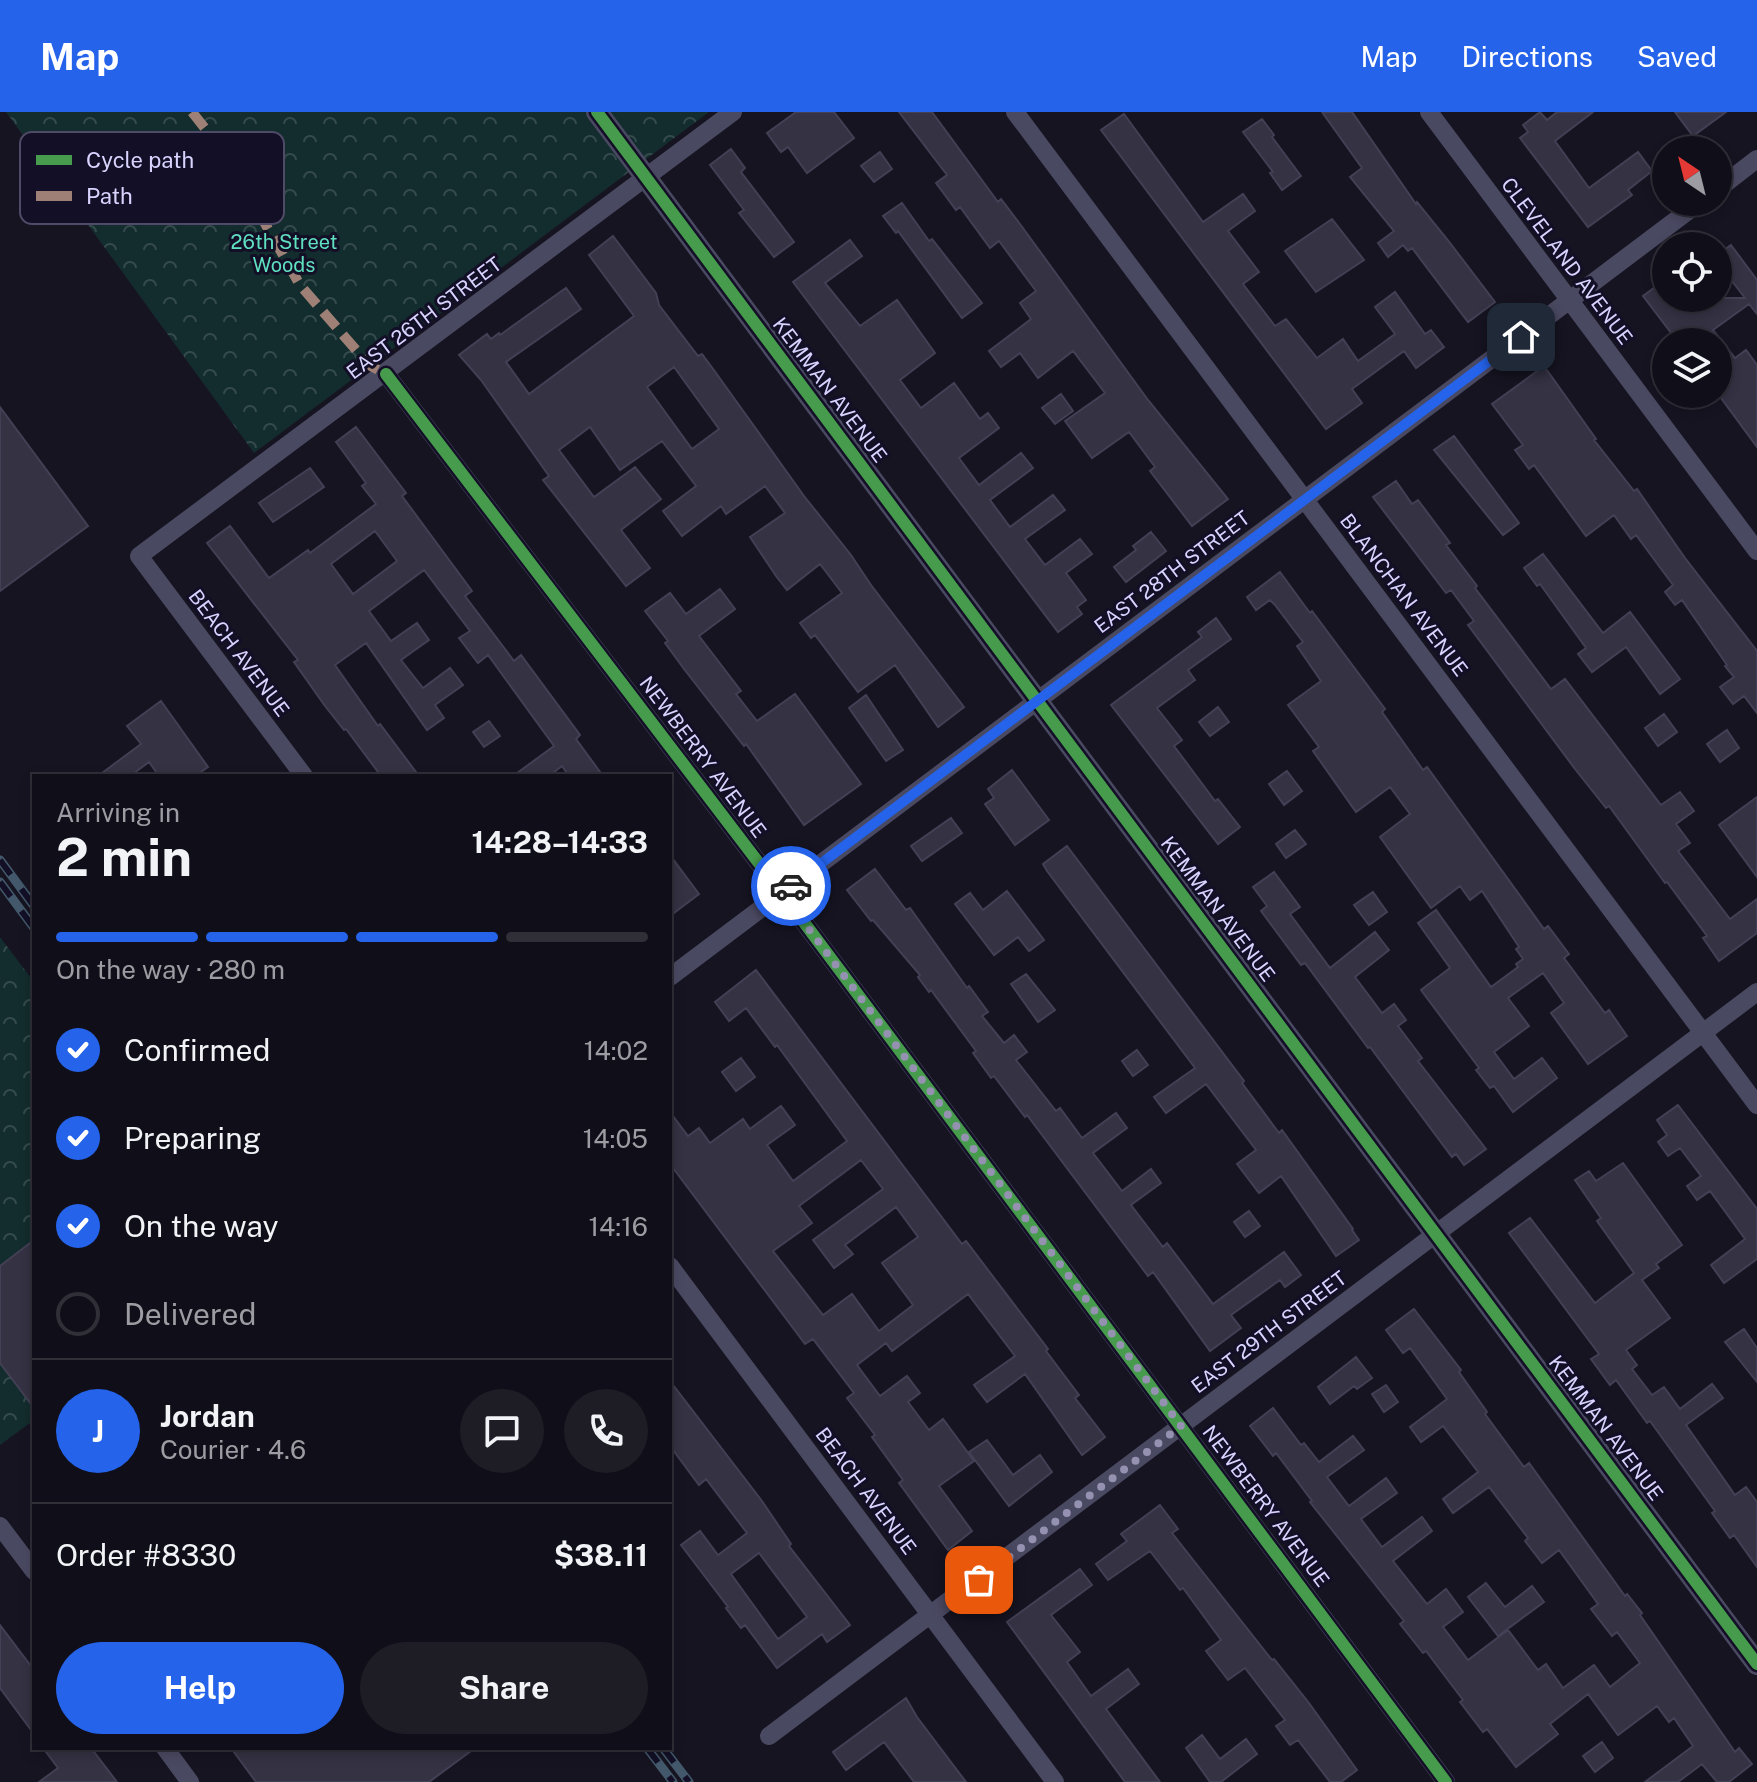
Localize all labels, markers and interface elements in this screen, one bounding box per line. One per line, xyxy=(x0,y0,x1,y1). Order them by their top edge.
text: Map xyxy=(40,34,119,79)
text: Map xyxy=(1361,40,1417,73)
text: Directions xyxy=(1461,40,1593,73)
text: Saved xyxy=(1637,40,1717,73)
legend xyxy=(20,132,284,224)
north arrow xyxy=(1652,136,1732,216)
map controls xyxy=(1652,136,1732,408)
text: Cycle path xyxy=(86,147,194,173)
street label: CLEVELAND AVENUE xyxy=(1496,173,1638,349)
text: Path xyxy=(86,183,133,209)
park label: 26th Street Woods xyxy=(231,230,337,277)
button: locate xyxy=(1652,232,1732,312)
street label: EAST 26TH STREET xyxy=(342,252,506,384)
pin xyxy=(1487,303,1555,371)
street label: KEMMAN AVENUE xyxy=(768,313,892,467)
icon: home xyxy=(1499,315,1543,359)
button: layers xyxy=(1652,328,1732,408)
street label: EAST 28TH STREET xyxy=(1089,506,1255,638)
street label: BLANCHAN AVENUE xyxy=(1335,509,1473,681)
street label: BEACH AVENUE xyxy=(183,585,295,721)
street label: NEWBERRY AVENUE xyxy=(635,672,771,842)
text: Arriving in xyxy=(56,797,180,828)
text: 14:28–14:33 xyxy=(471,824,648,860)
text: 2 min xyxy=(56,827,192,888)
street label: KEMMAN AVENUE xyxy=(1156,832,1280,986)
courier xyxy=(751,846,831,926)
icon: car xyxy=(769,864,813,908)
text: On the way · 280 m xyxy=(56,954,285,985)
icon: check xyxy=(56,1028,100,1072)
text: Confirmed xyxy=(124,1032,270,1068)
text: 14:02 xyxy=(584,1035,648,1066)
icon: check xyxy=(56,1116,100,1160)
text: Preparing xyxy=(124,1120,261,1156)
text: 14:05 xyxy=(583,1123,648,1154)
icon: check xyxy=(56,1204,100,1248)
text: On the way xyxy=(124,1208,278,1244)
text: 14:16 xyxy=(588,1211,648,1242)
street label: EAST 29TH STREET xyxy=(1187,1266,1351,1398)
text: Delivered xyxy=(124,1296,256,1332)
street label: KEMMAN AVENUE xyxy=(1544,1351,1668,1505)
button: chat xyxy=(460,1389,544,1473)
button: phone xyxy=(564,1389,648,1473)
text: Jordan xyxy=(160,1398,255,1434)
text: J xyxy=(92,1413,104,1449)
street label: NEWBERRY AVENUE xyxy=(1198,1421,1334,1591)
street label: BEACH AVENUE xyxy=(810,1423,922,1559)
text: Courier · 4.6 xyxy=(160,1434,306,1465)
text: Order #8330 xyxy=(56,1537,236,1573)
text: $38.11 xyxy=(554,1537,648,1573)
pin xyxy=(945,1546,1013,1614)
icon: bag xyxy=(957,1558,1001,1602)
button: Help xyxy=(56,1642,344,1734)
button: Share xyxy=(360,1642,648,1734)

